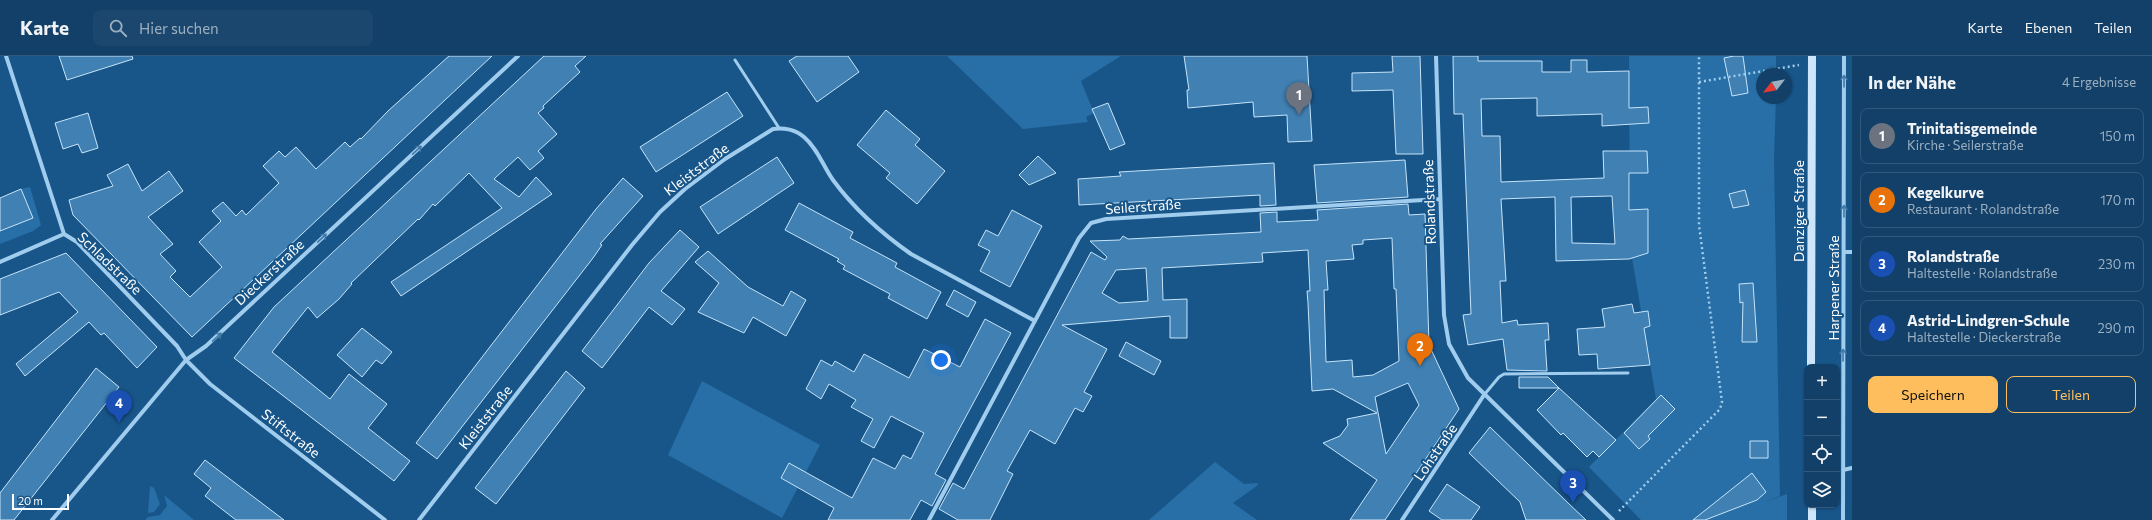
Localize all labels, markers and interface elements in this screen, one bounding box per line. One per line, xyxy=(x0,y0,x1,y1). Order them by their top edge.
search box xyxy=(93,10,373,46)
text: Karte xyxy=(20,16,69,39)
icon: search xyxy=(107,17,129,39)
text: Hier suchen xyxy=(139,19,219,37)
text: Karte xyxy=(1967,19,2003,36)
text: Ebenen xyxy=(2025,19,2072,36)
text: Teilen xyxy=(2094,19,2132,36)
north arrow xyxy=(1756,68,1792,104)
text: In der Nähe xyxy=(1868,72,1956,93)
text: 4 Ergebnisse xyxy=(2062,74,2136,90)
one-way arrow xyxy=(1840,75,1848,88)
pin: 1 xyxy=(1286,82,1312,115)
text: Trinitatisgemeinde xyxy=(1907,119,2037,137)
text: 1 xyxy=(1879,128,1885,144)
text: 150 m xyxy=(2100,128,2135,144)
text: Kirche · Seilerstraße xyxy=(1907,137,2024,153)
street label: Kleiststraße xyxy=(660,139,732,199)
one-way arrow xyxy=(412,145,422,154)
street label: Rolandstraße xyxy=(1419,159,1439,245)
street label: Danziger Straße xyxy=(1790,160,1807,262)
text: Kegelkurve xyxy=(1907,183,1984,201)
text: 2 xyxy=(1878,192,1886,208)
text: 170 m xyxy=(2100,192,2135,208)
street label: Seilerstraße xyxy=(1104,195,1182,217)
text: Restaurant · Rolandstraße xyxy=(1907,201,2059,217)
one-way arrow xyxy=(1840,205,1848,218)
street label: Schladstraße xyxy=(74,228,146,298)
one-way arrow xyxy=(316,234,326,243)
street label: Dieckerstraße xyxy=(231,235,307,309)
street label: Harpener Straße xyxy=(1825,235,1842,341)
text: Rolandstraße xyxy=(1907,247,2000,265)
text: 3 xyxy=(1878,256,1886,272)
text: 230 m xyxy=(2098,256,2135,272)
text: Haltestelle · Rolandstraße xyxy=(1907,265,2057,281)
text: Astrid-Lindgren-Schule xyxy=(1907,311,2070,329)
text: 4 xyxy=(1878,320,1886,336)
text: 290 m xyxy=(2098,320,2135,336)
text: Haltestelle · Dieckerstraße xyxy=(1907,329,2061,345)
one-way arrow xyxy=(211,332,222,341)
pin: 2 xyxy=(1407,333,1433,366)
one-way arrow xyxy=(1839,349,1847,362)
your location xyxy=(931,350,951,370)
map controls xyxy=(1804,364,1840,508)
button: + xyxy=(1804,364,1840,400)
button: Speichern xyxy=(1868,376,1998,413)
button: Teilen xyxy=(2006,376,2136,413)
street label: Kleiststraße xyxy=(455,382,515,452)
pin: 4 xyxy=(106,390,132,423)
button: − xyxy=(1804,400,1840,436)
street label: Stiftstraße xyxy=(258,405,324,461)
street label: Lohstraße xyxy=(1410,420,1460,484)
button: locate xyxy=(1804,436,1840,472)
pin: 3 xyxy=(1560,470,1586,503)
button: layers xyxy=(1804,472,1840,508)
scale bar xyxy=(12,492,69,511)
text: 20 m xyxy=(18,494,43,507)

